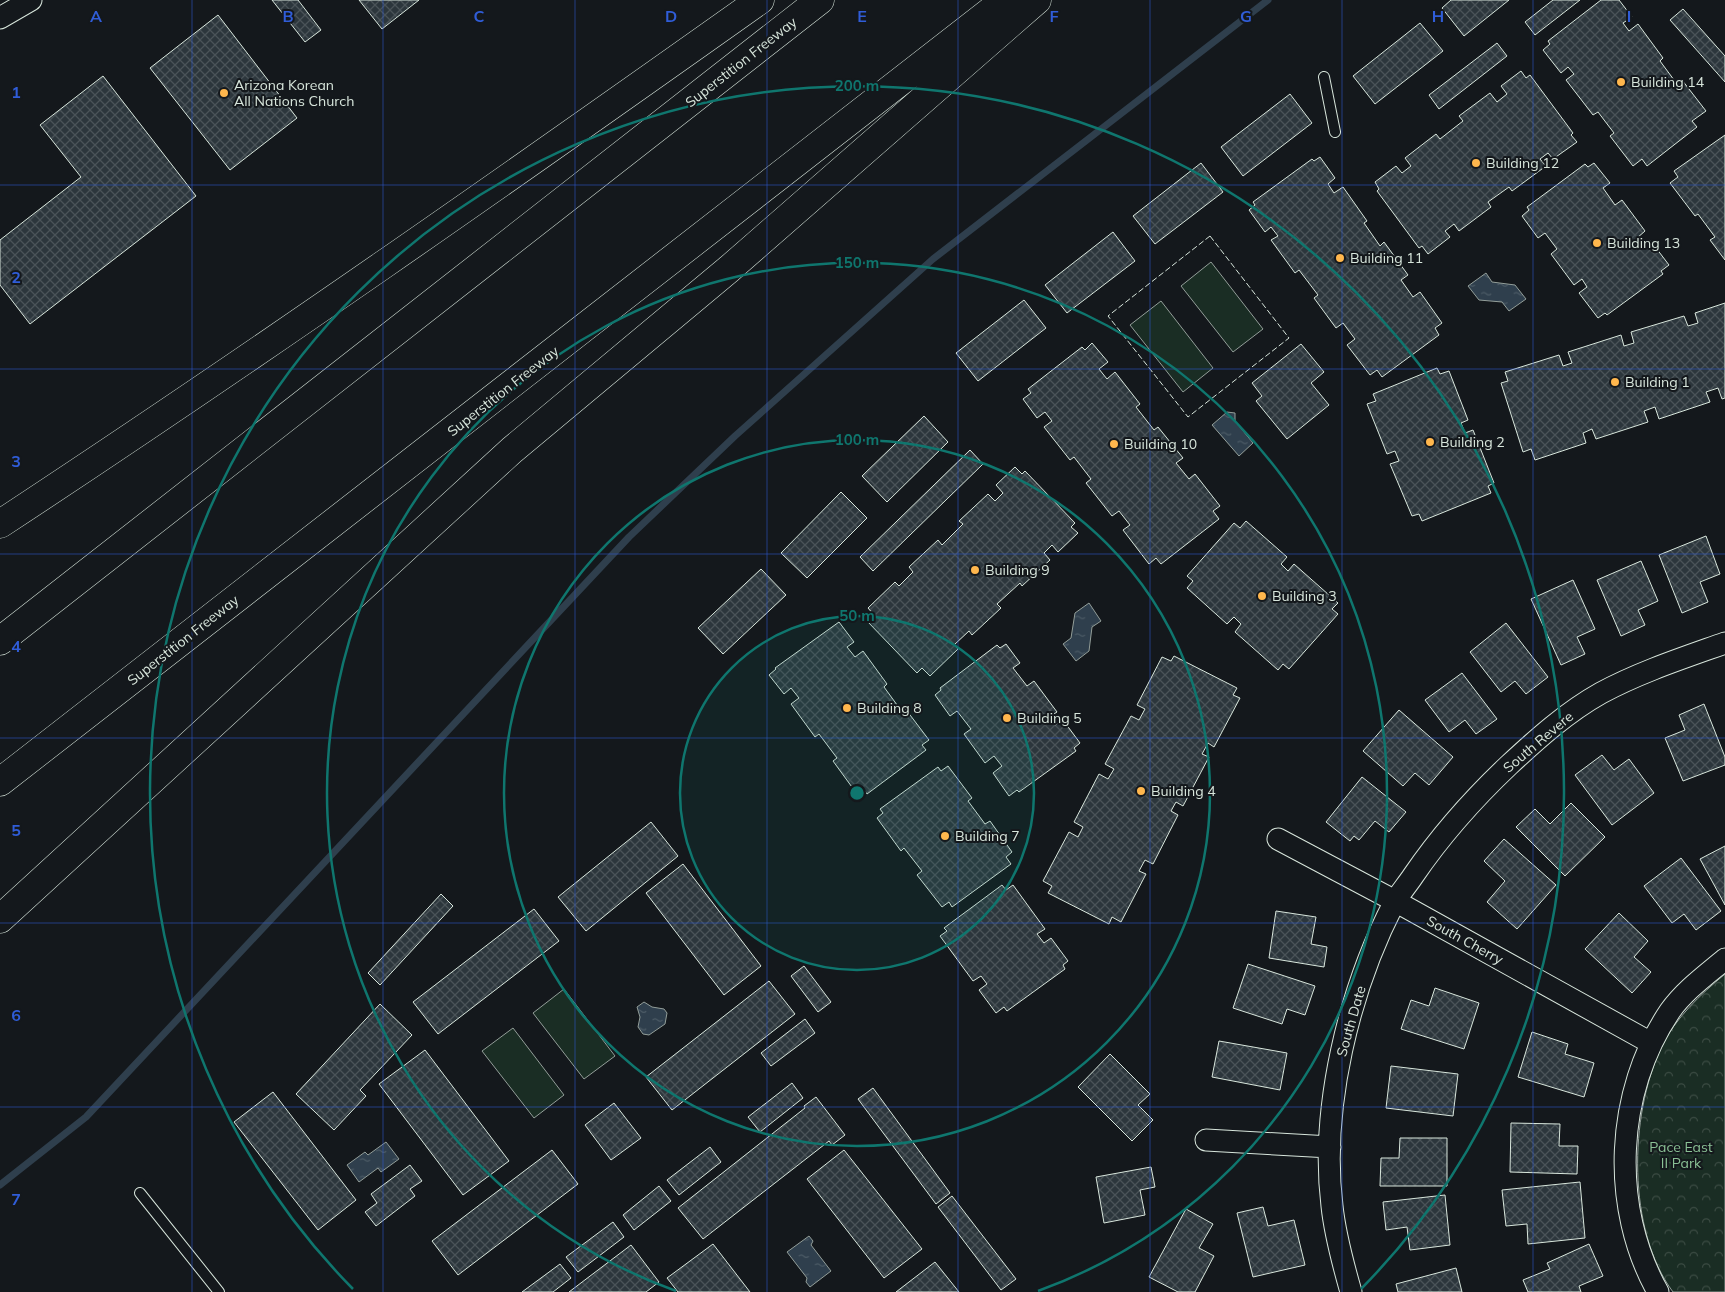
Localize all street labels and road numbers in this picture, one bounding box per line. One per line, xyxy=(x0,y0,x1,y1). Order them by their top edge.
street label: Superstition Freeway xyxy=(682,12,801,111)
street label: Superstition Freeway xyxy=(444,341,563,440)
street label: Superstition Freeway xyxy=(124,590,243,689)
street label: South Revere xyxy=(1499,707,1577,777)
street label: South Cherry xyxy=(1423,912,1507,969)
street label: South Date xyxy=(1332,984,1370,1058)

